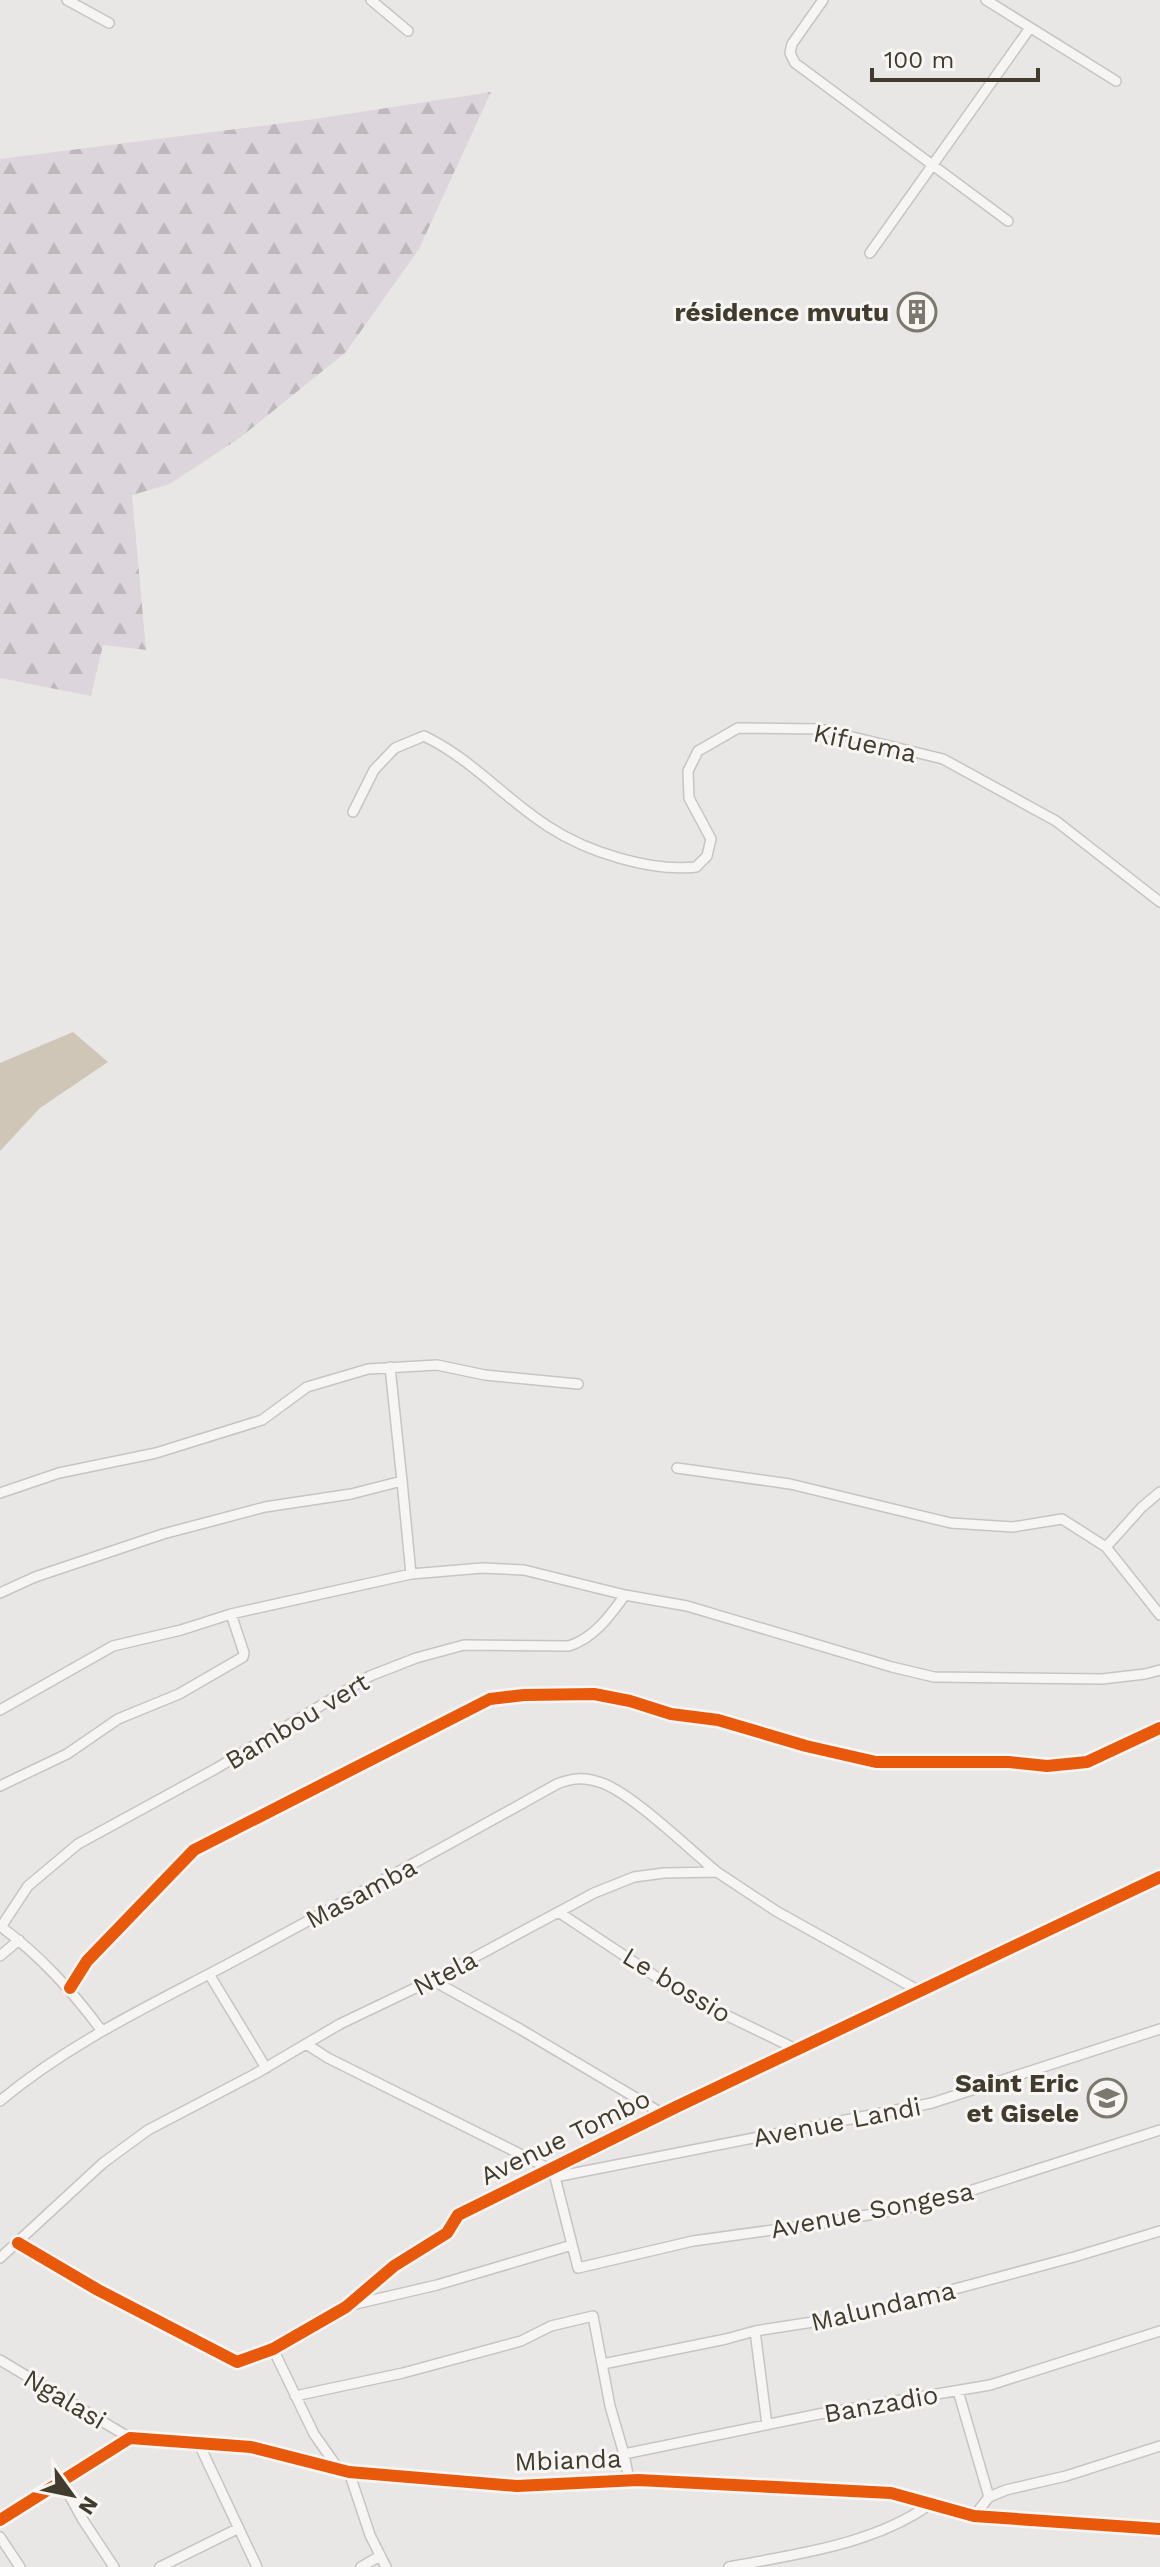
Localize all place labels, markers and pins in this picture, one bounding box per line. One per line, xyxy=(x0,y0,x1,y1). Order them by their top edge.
building icon: résidence mvutu xyxy=(896,291,938,333)
place label: résidence mvutu xyxy=(675,297,889,327)
place label: Saint Eric et Gisele xyxy=(955,2068,1079,2128)
school or university icon: Saint Eric et Gisele xyxy=(1086,2077,1128,2119)

